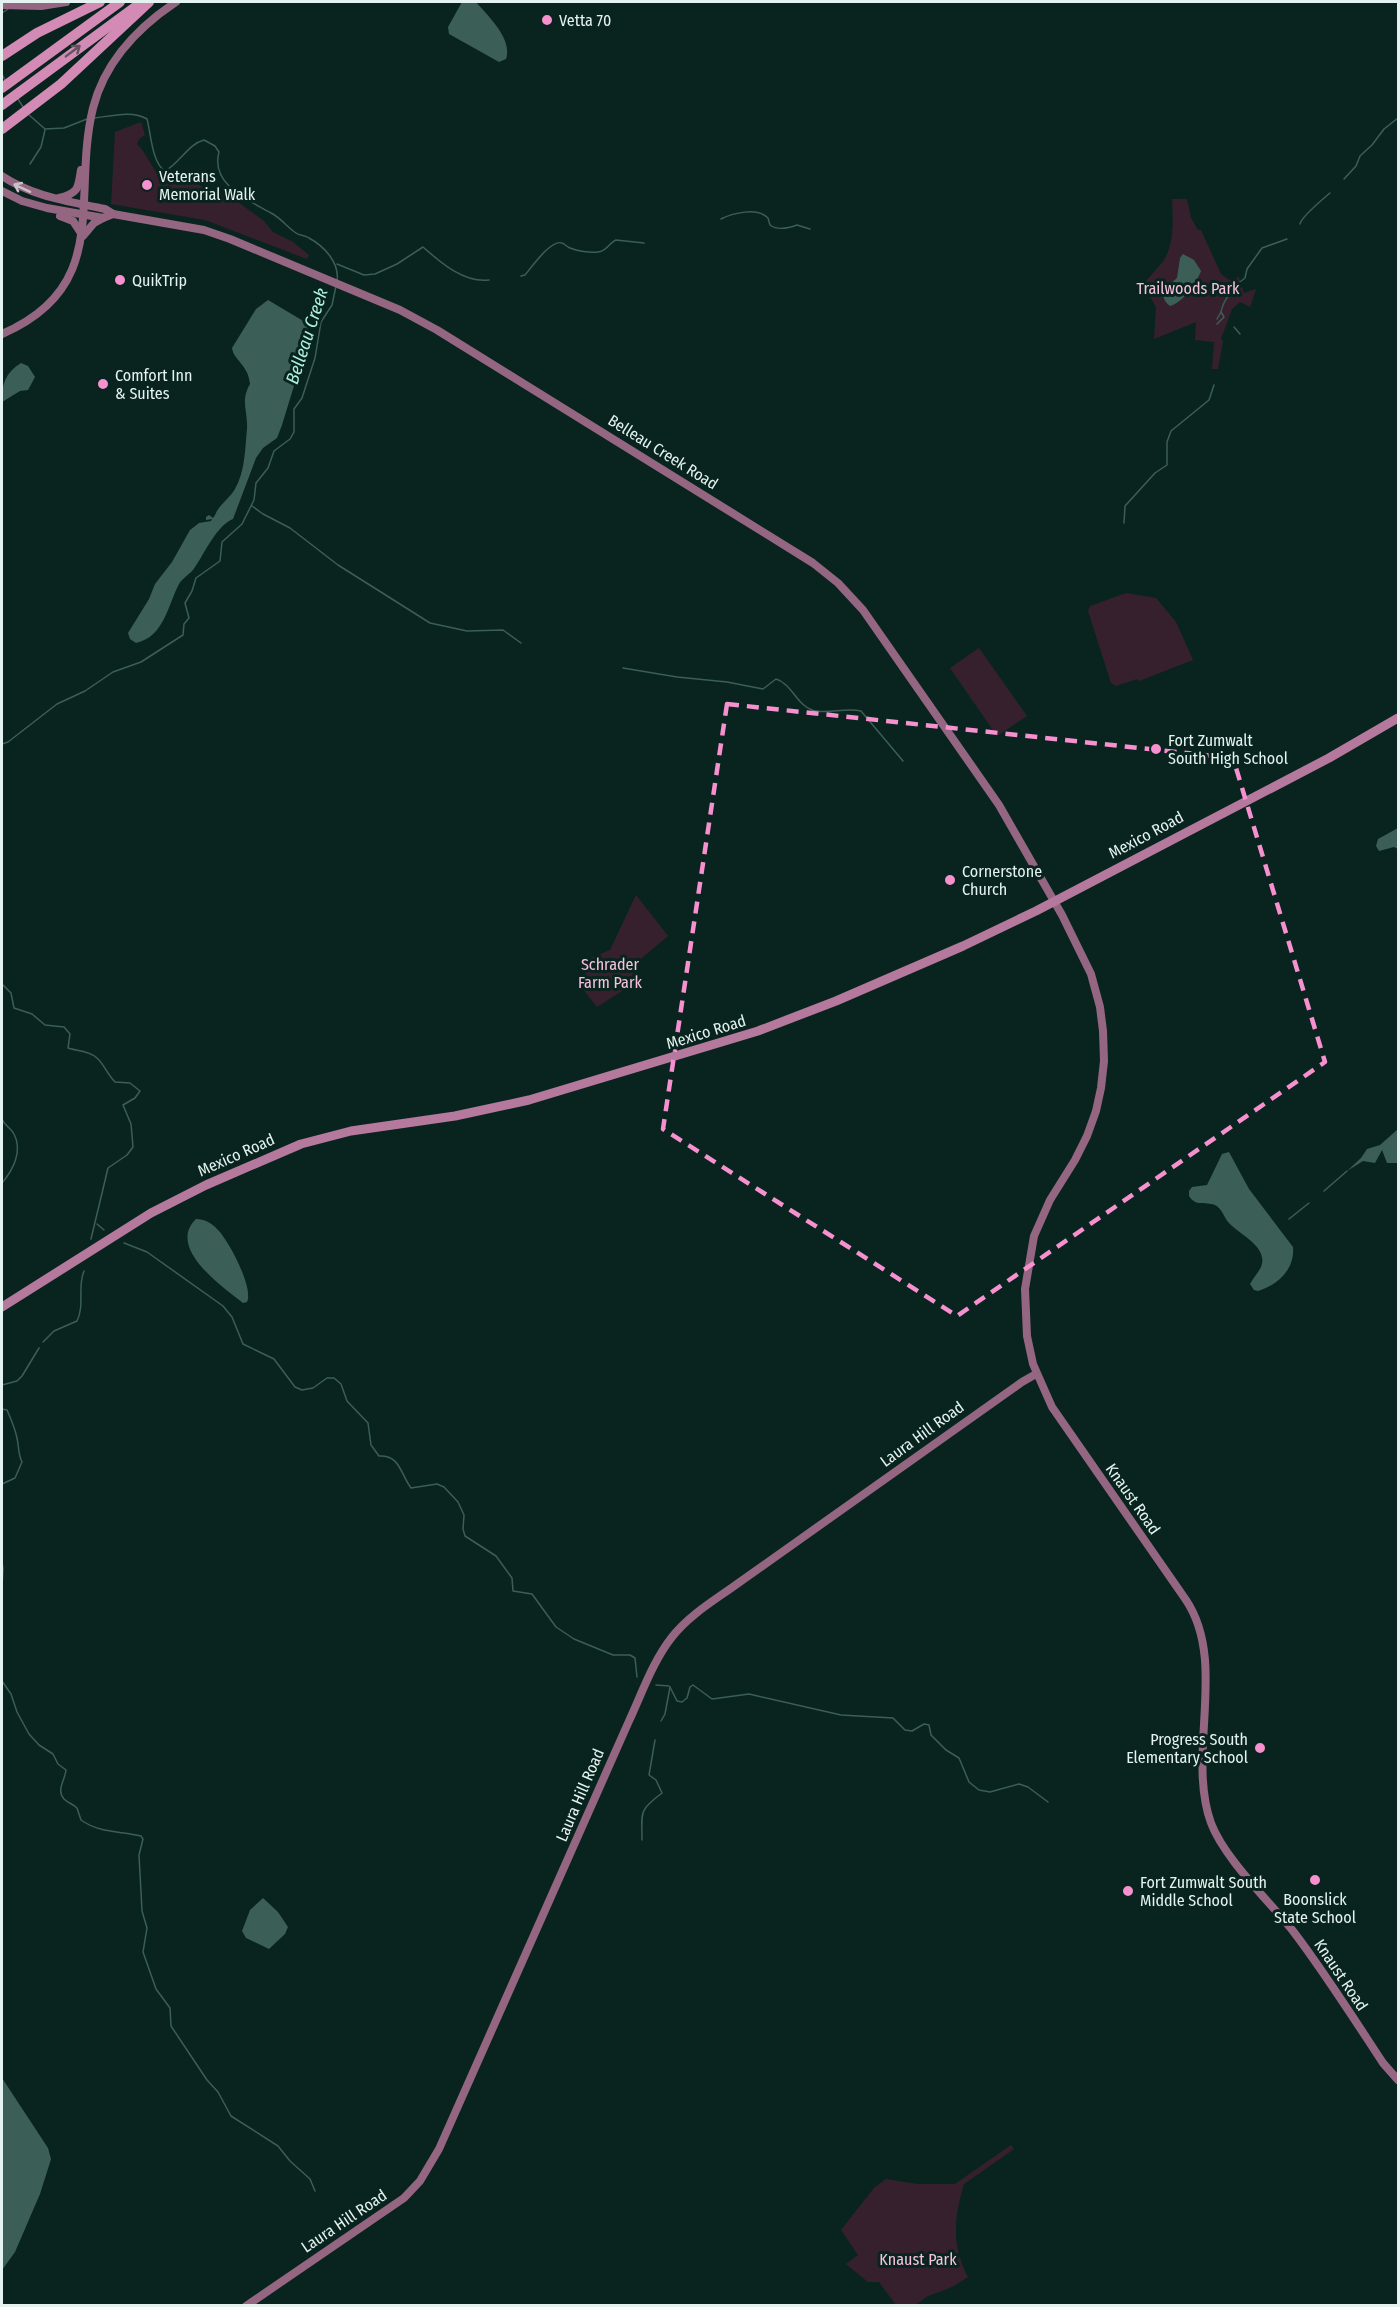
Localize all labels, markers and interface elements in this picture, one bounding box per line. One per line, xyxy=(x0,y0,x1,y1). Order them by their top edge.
place label: Vetta 70 xyxy=(559,11,611,30)
marker: Vetta 70 xyxy=(540,13,554,27)
one-way arrow xyxy=(64,45,80,58)
place label: Veterans Memorial Walk xyxy=(159,167,256,204)
marker: Veterans Memorial Walk xyxy=(140,178,154,192)
one-way arrow xyxy=(13,181,31,193)
place label: QuikTrip xyxy=(132,271,187,290)
marker: QuikTrip xyxy=(113,273,127,287)
park label: Trailwoods Park xyxy=(1136,279,1240,298)
water label: Belleau Creek xyxy=(281,285,333,387)
place label: Comfort Inn & Suites xyxy=(115,366,192,403)
marker: Comfort Inn & Suites xyxy=(96,377,110,391)
street label: Belleau Creek Road xyxy=(605,411,721,493)
place label: Fort Zumwalt South High School xyxy=(1168,731,1288,768)
marker: Fort Zumwalt South High School xyxy=(1149,742,1163,756)
street label: Mexico Road xyxy=(1105,807,1187,863)
place label: Cornerstone Church xyxy=(962,862,1042,899)
marker: Cornerstone Church xyxy=(943,873,957,887)
park label: Schrader Farm Park xyxy=(578,955,643,992)
street label: Mexico Road xyxy=(664,1011,748,1053)
street label: Mexico Road xyxy=(195,1130,277,1180)
street label: Laura Hill Road xyxy=(876,1397,968,1471)
street label: Knaust Road xyxy=(1102,1460,1164,1538)
place label: Progress South Elementary School xyxy=(1126,1730,1248,1767)
marker: Progress South Elementary School xyxy=(1253,1741,1267,1755)
street label: Laura Hill Road xyxy=(552,1746,608,1844)
place label: Fort Zumwalt South Middle School xyxy=(1140,1873,1267,1910)
marker: Boonslick State School xyxy=(1308,1873,1322,1887)
marker: Fort Zumwalt South Middle School xyxy=(1121,1884,1135,1898)
place label: Boonslick State School xyxy=(1274,1890,1356,1927)
street label: Knaust Road xyxy=(1310,1936,1372,2014)
street label: Laura Hill Road xyxy=(298,2185,390,2257)
park label: Knaust Park xyxy=(879,2250,957,2269)

